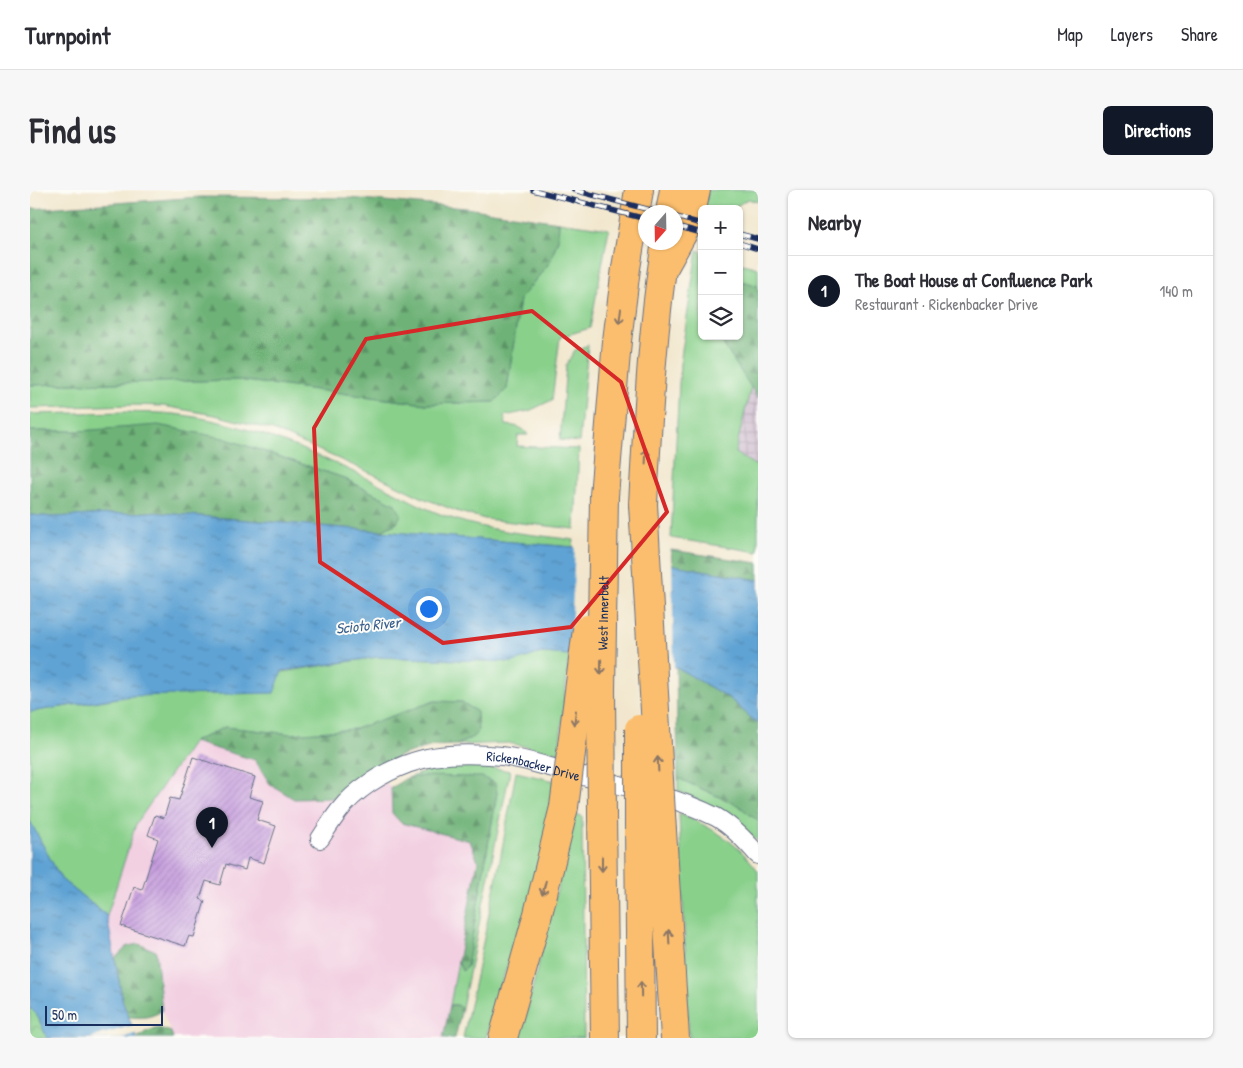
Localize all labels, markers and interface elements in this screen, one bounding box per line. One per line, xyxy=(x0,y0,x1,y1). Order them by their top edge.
text: Turnpoint xyxy=(25,19,110,51)
text: Map xyxy=(1057,22,1083,47)
text: Layers xyxy=(1111,22,1153,47)
text: Share xyxy=(1181,22,1218,47)
button: Directions xyxy=(1103,106,1213,155)
text: Find us xyxy=(30,107,116,154)
north arrow xyxy=(638,205,683,250)
map controls xyxy=(698,205,743,340)
button: + xyxy=(698,205,743,250)
text: Nearby xyxy=(808,208,861,237)
button: − xyxy=(698,250,743,295)
text: The Boat House at Confluence Park xyxy=(855,267,1092,293)
text: 1 xyxy=(821,280,827,302)
text: 140 m xyxy=(1159,280,1193,302)
text: Restaurant · Rickenbacker Drive xyxy=(855,293,1038,315)
button: layers xyxy=(698,295,743,340)
one-way arrow xyxy=(615,308,625,324)
one-way arrow xyxy=(641,448,650,464)
street label: West Innerbelt xyxy=(592,575,612,650)
your location xyxy=(416,596,442,622)
water label: Scioto River xyxy=(335,611,403,639)
one-way arrow xyxy=(596,658,606,675)
one-way arrow xyxy=(570,709,580,725)
street label: Rickenbacker Drive xyxy=(486,745,583,785)
one-way arrow xyxy=(654,757,663,773)
pin: 1 xyxy=(196,807,228,848)
one-way arrow xyxy=(597,856,607,872)
one-way arrow xyxy=(539,880,548,896)
one-way arrow xyxy=(664,929,673,945)
one-way arrow xyxy=(636,982,645,998)
scale bar xyxy=(45,1003,162,1026)
text: 50 m xyxy=(52,1005,77,1024)

